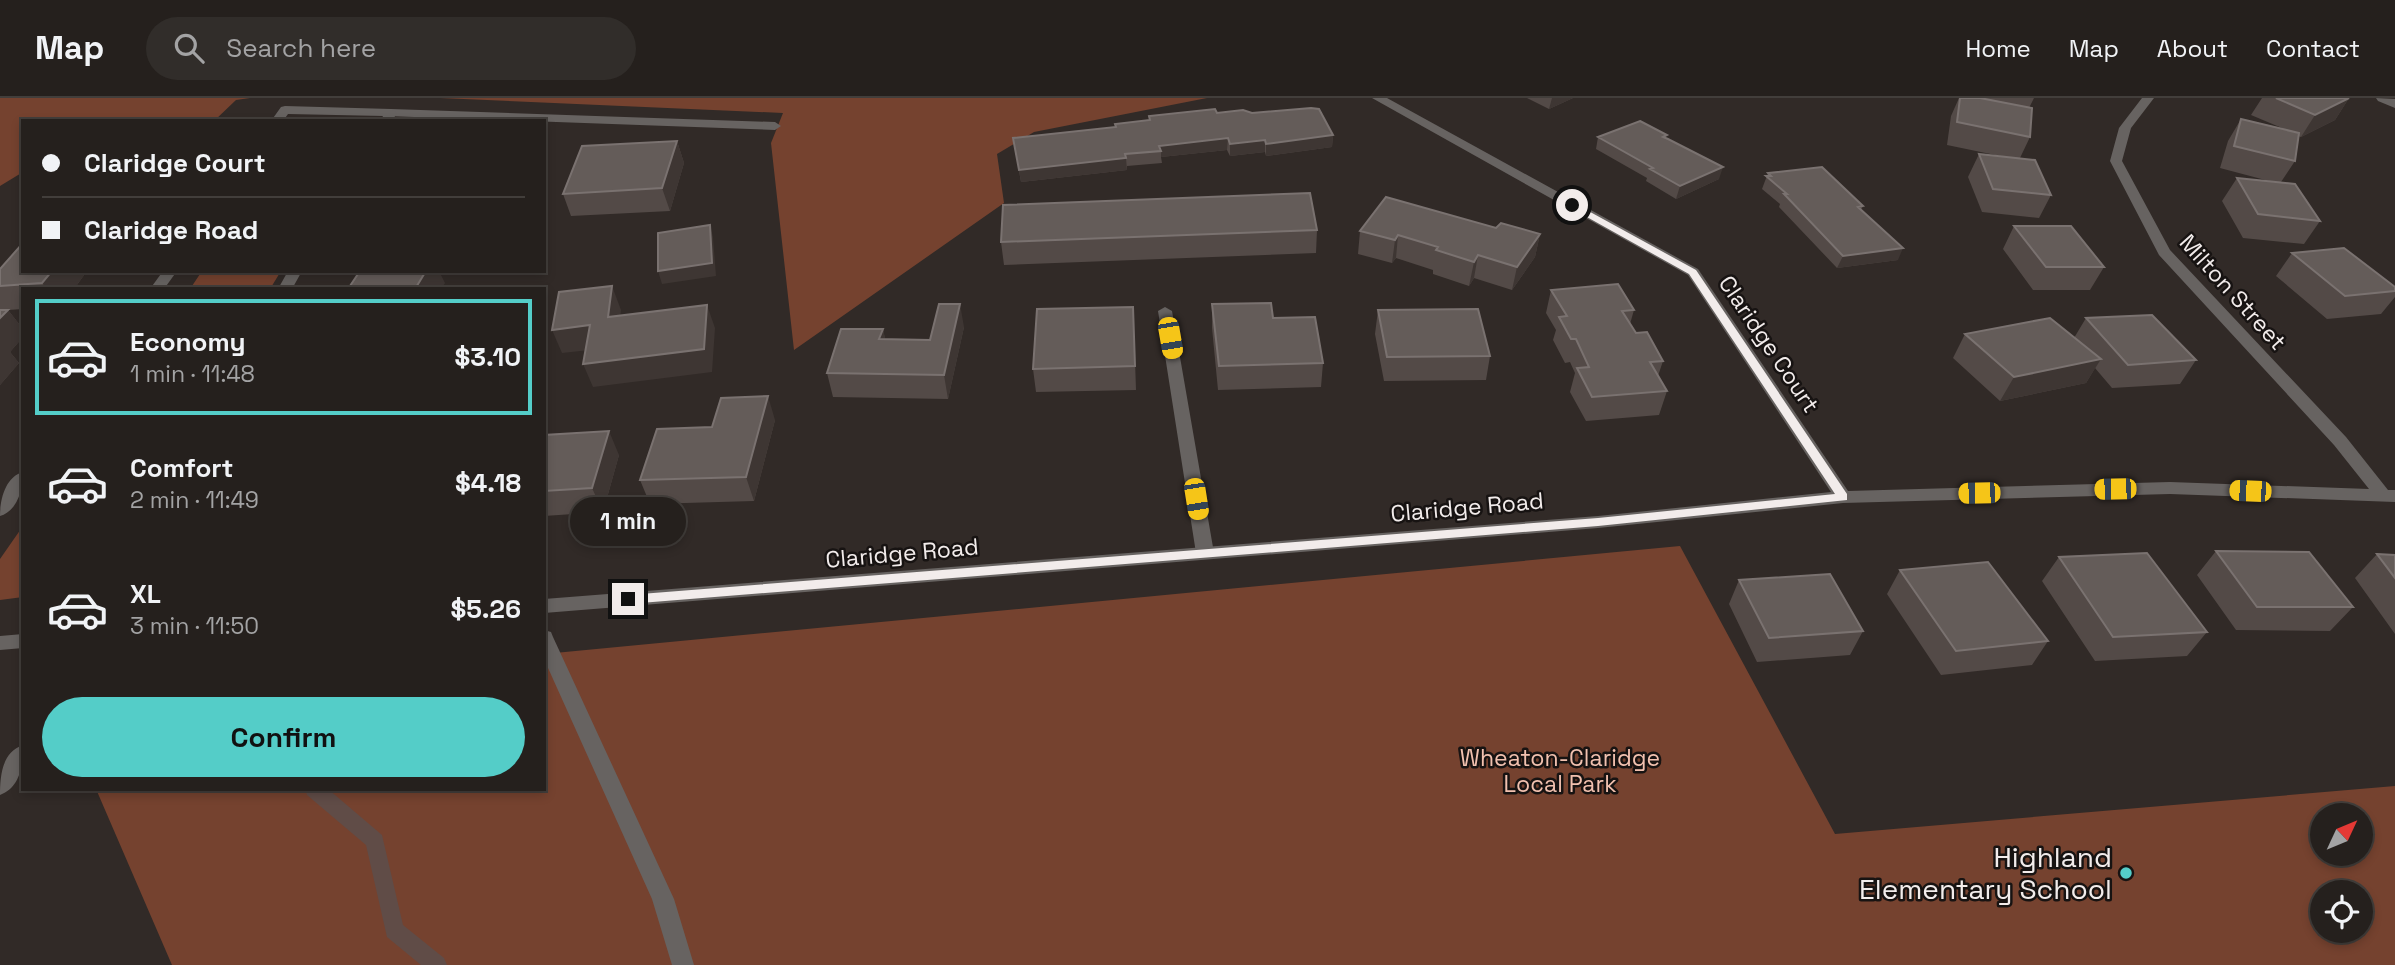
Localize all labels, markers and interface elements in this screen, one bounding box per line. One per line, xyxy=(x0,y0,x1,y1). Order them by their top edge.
search box xyxy=(146,17,636,80)
text: Map xyxy=(35,27,104,69)
icon: search xyxy=(170,29,208,67)
text: Search here xyxy=(226,31,376,65)
text: Home xyxy=(1965,33,2031,64)
text: Map xyxy=(2069,33,2119,64)
text: About xyxy=(2157,33,2228,64)
text: Contact xyxy=(2266,33,2360,64)
text: Claridge Court xyxy=(84,146,266,180)
route start xyxy=(1556,189,1588,221)
text: Claridge Road xyxy=(84,213,258,247)
street label: Milton Street xyxy=(2173,228,2293,356)
street label: Claridge Court xyxy=(1712,270,1826,418)
car xyxy=(1157,315,1184,361)
text: Economy xyxy=(130,325,246,359)
icon: car xyxy=(46,326,109,389)
text: $3.10 xyxy=(454,340,521,374)
text: 1 min · 11:48 xyxy=(130,359,255,389)
text: Comfort xyxy=(130,451,233,485)
icon: car xyxy=(46,452,109,515)
text: $4.18 xyxy=(455,466,521,500)
car xyxy=(1183,477,1210,521)
car xyxy=(2094,478,2137,500)
car xyxy=(2229,480,2272,502)
car xyxy=(1958,482,2001,504)
text: 2 min · 11:49 xyxy=(130,485,259,515)
street label: Claridge Road xyxy=(1389,485,1545,529)
callout: 1 min xyxy=(570,498,686,546)
text: 1 min xyxy=(600,506,656,536)
street label: Claridge Road xyxy=(824,531,980,575)
text: XL xyxy=(130,577,161,611)
icon: car xyxy=(46,578,109,641)
route end xyxy=(612,583,644,615)
text: $5.26 xyxy=(450,592,521,626)
text: 3 min · 11:50 xyxy=(130,611,259,641)
button: Confirm xyxy=(42,697,525,777)
park label: Wheaton-Claridge Local Park xyxy=(1460,743,1660,799)
north arrow xyxy=(2310,803,2373,866)
map controls xyxy=(2310,803,2373,943)
place label: Highland Elementary School xyxy=(1859,839,2112,907)
marker: Highland Elementary School xyxy=(2118,865,2134,881)
button: locate xyxy=(2310,880,2373,943)

